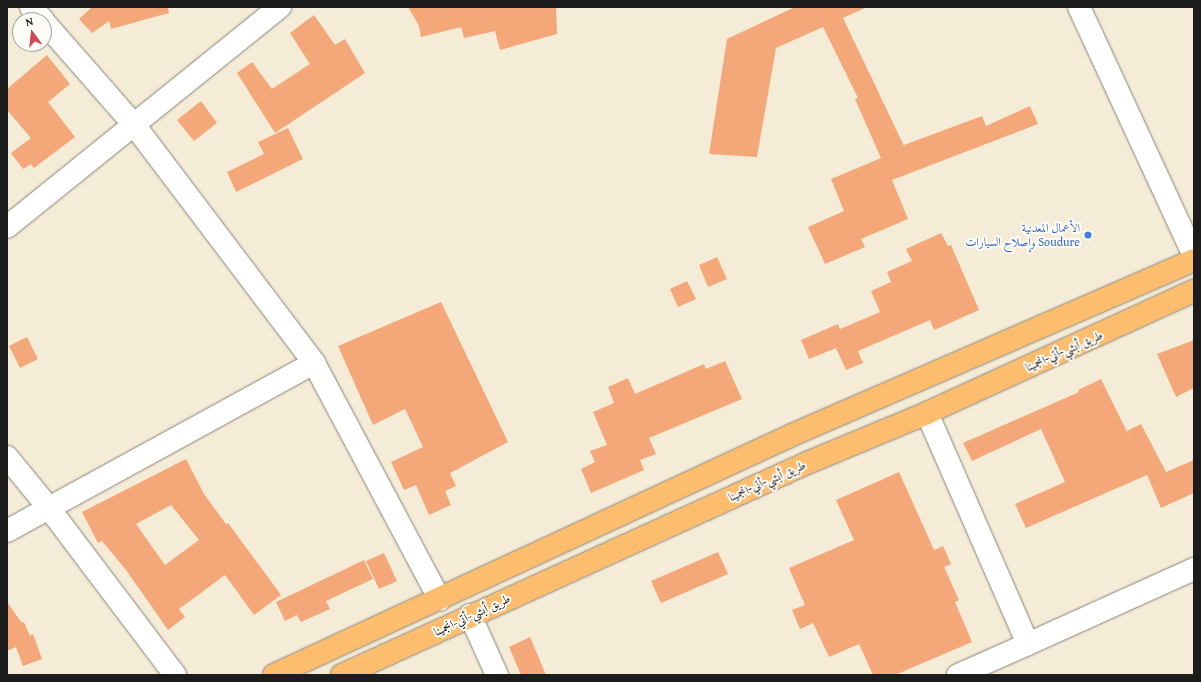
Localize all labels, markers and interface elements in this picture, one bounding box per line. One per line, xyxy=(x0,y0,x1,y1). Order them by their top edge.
north arrow xyxy=(12,12,52,52)
text: N xyxy=(24,13,35,30)
place label: الأعمال المعدنية وإصلاح السيارات Soudure xyxy=(965,221,1080,249)
marker: الأعمال المعدنية وإصلاح السيارات Soudure xyxy=(1083,230,1093,240)
street label: طريق أبشي-أتي-انجمينا xyxy=(1023,328,1105,374)
street label: طريق أبشي-أتي-انجمينا xyxy=(726,458,808,504)
street label: طريق أبشي-أتي-انجمينا xyxy=(431,591,513,639)

